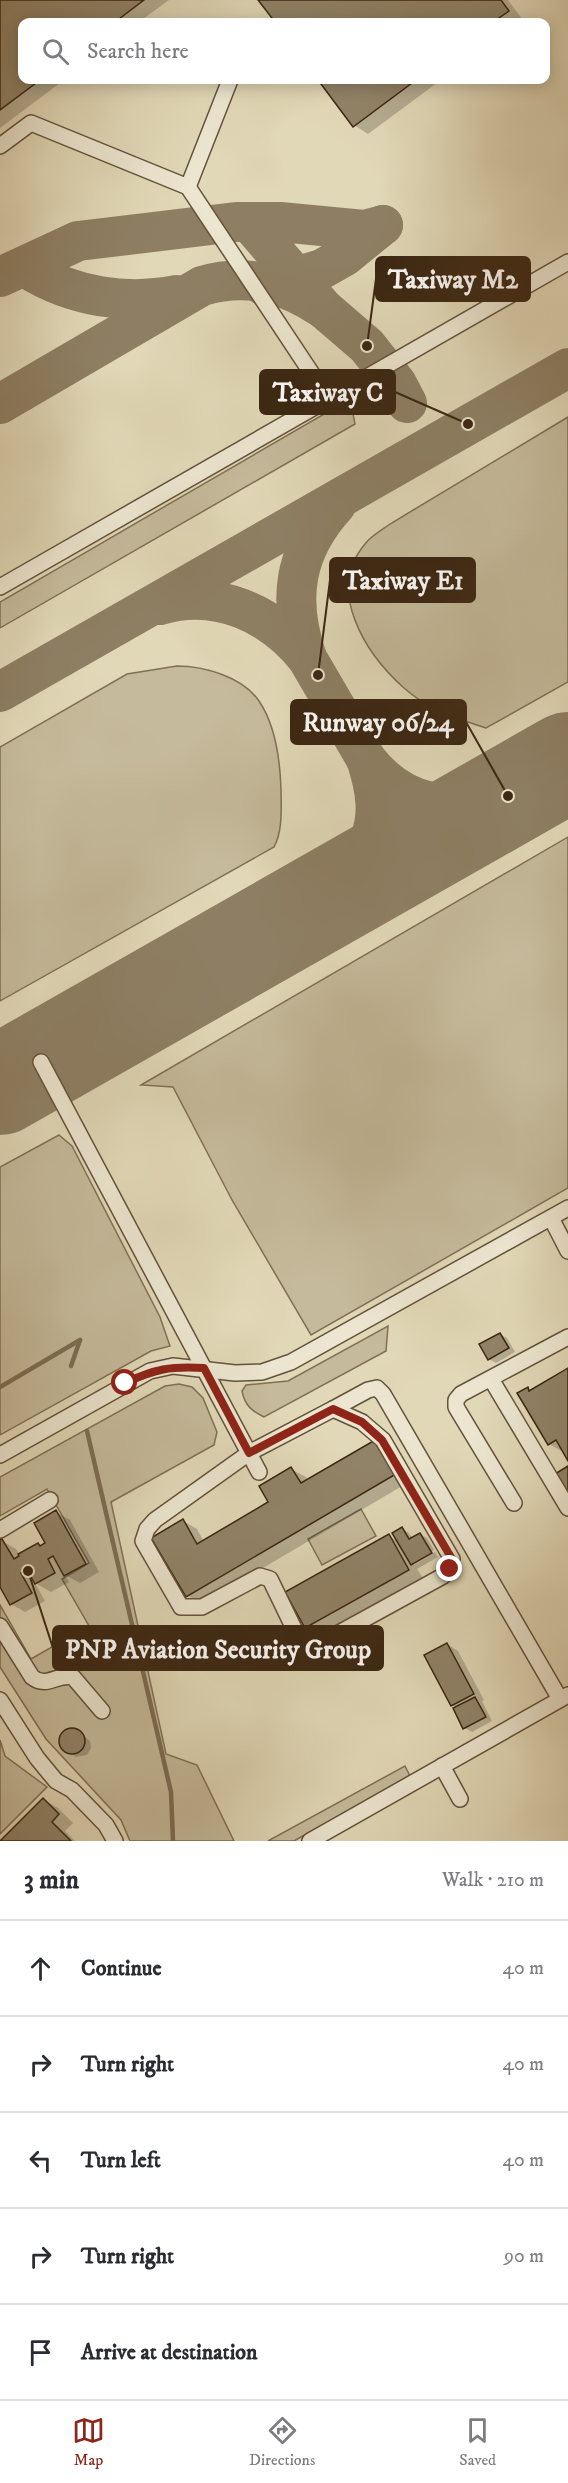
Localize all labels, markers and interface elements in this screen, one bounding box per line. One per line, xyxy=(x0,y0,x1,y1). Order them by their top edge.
search box xyxy=(18,18,550,84)
icon: search xyxy=(39,35,72,68)
text: Search here xyxy=(87,38,189,65)
callout: Taxiway M2 xyxy=(376,257,530,301)
text: Taxiway M2 xyxy=(387,264,519,297)
callout: Taxiway C xyxy=(260,370,395,414)
text: Taxiway C xyxy=(272,377,383,410)
callout: Taxiway E1 xyxy=(330,558,475,602)
text: Taxiway E1 xyxy=(341,565,464,598)
callout: Runway 06/24 xyxy=(291,700,466,744)
text: Runway 06/24 xyxy=(302,707,455,740)
route start xyxy=(111,1369,137,1395)
route end xyxy=(436,1555,462,1581)
callout: PNP Aviation Security Group xyxy=(53,1626,383,1670)
text: PNP Aviation Security Group xyxy=(65,1634,371,1667)
text: 3 min xyxy=(24,1864,79,1897)
text: Walk · 210 m xyxy=(442,1868,544,1893)
icon: ahead xyxy=(24,1952,57,1985)
text: Continue xyxy=(81,1955,162,1982)
text: 40 m xyxy=(502,1956,544,1981)
icon: right xyxy=(24,2048,57,2081)
text: Turn right xyxy=(81,2051,174,2078)
text: 40 m xyxy=(502,2052,544,2077)
icon: left xyxy=(24,2144,57,2177)
text: Turn left xyxy=(81,2147,161,2174)
text: 40 m xyxy=(502,2148,544,2173)
icon: right xyxy=(24,2240,57,2273)
text: Turn right xyxy=(81,2243,174,2270)
text: 90 m xyxy=(504,2244,544,2269)
icon: arrive xyxy=(24,2336,57,2369)
text: Arrive at destination xyxy=(81,2339,258,2366)
tab: Map xyxy=(72,2414,105,2470)
tab: Directions xyxy=(249,2414,315,2470)
tab: Saved xyxy=(459,2414,496,2470)

